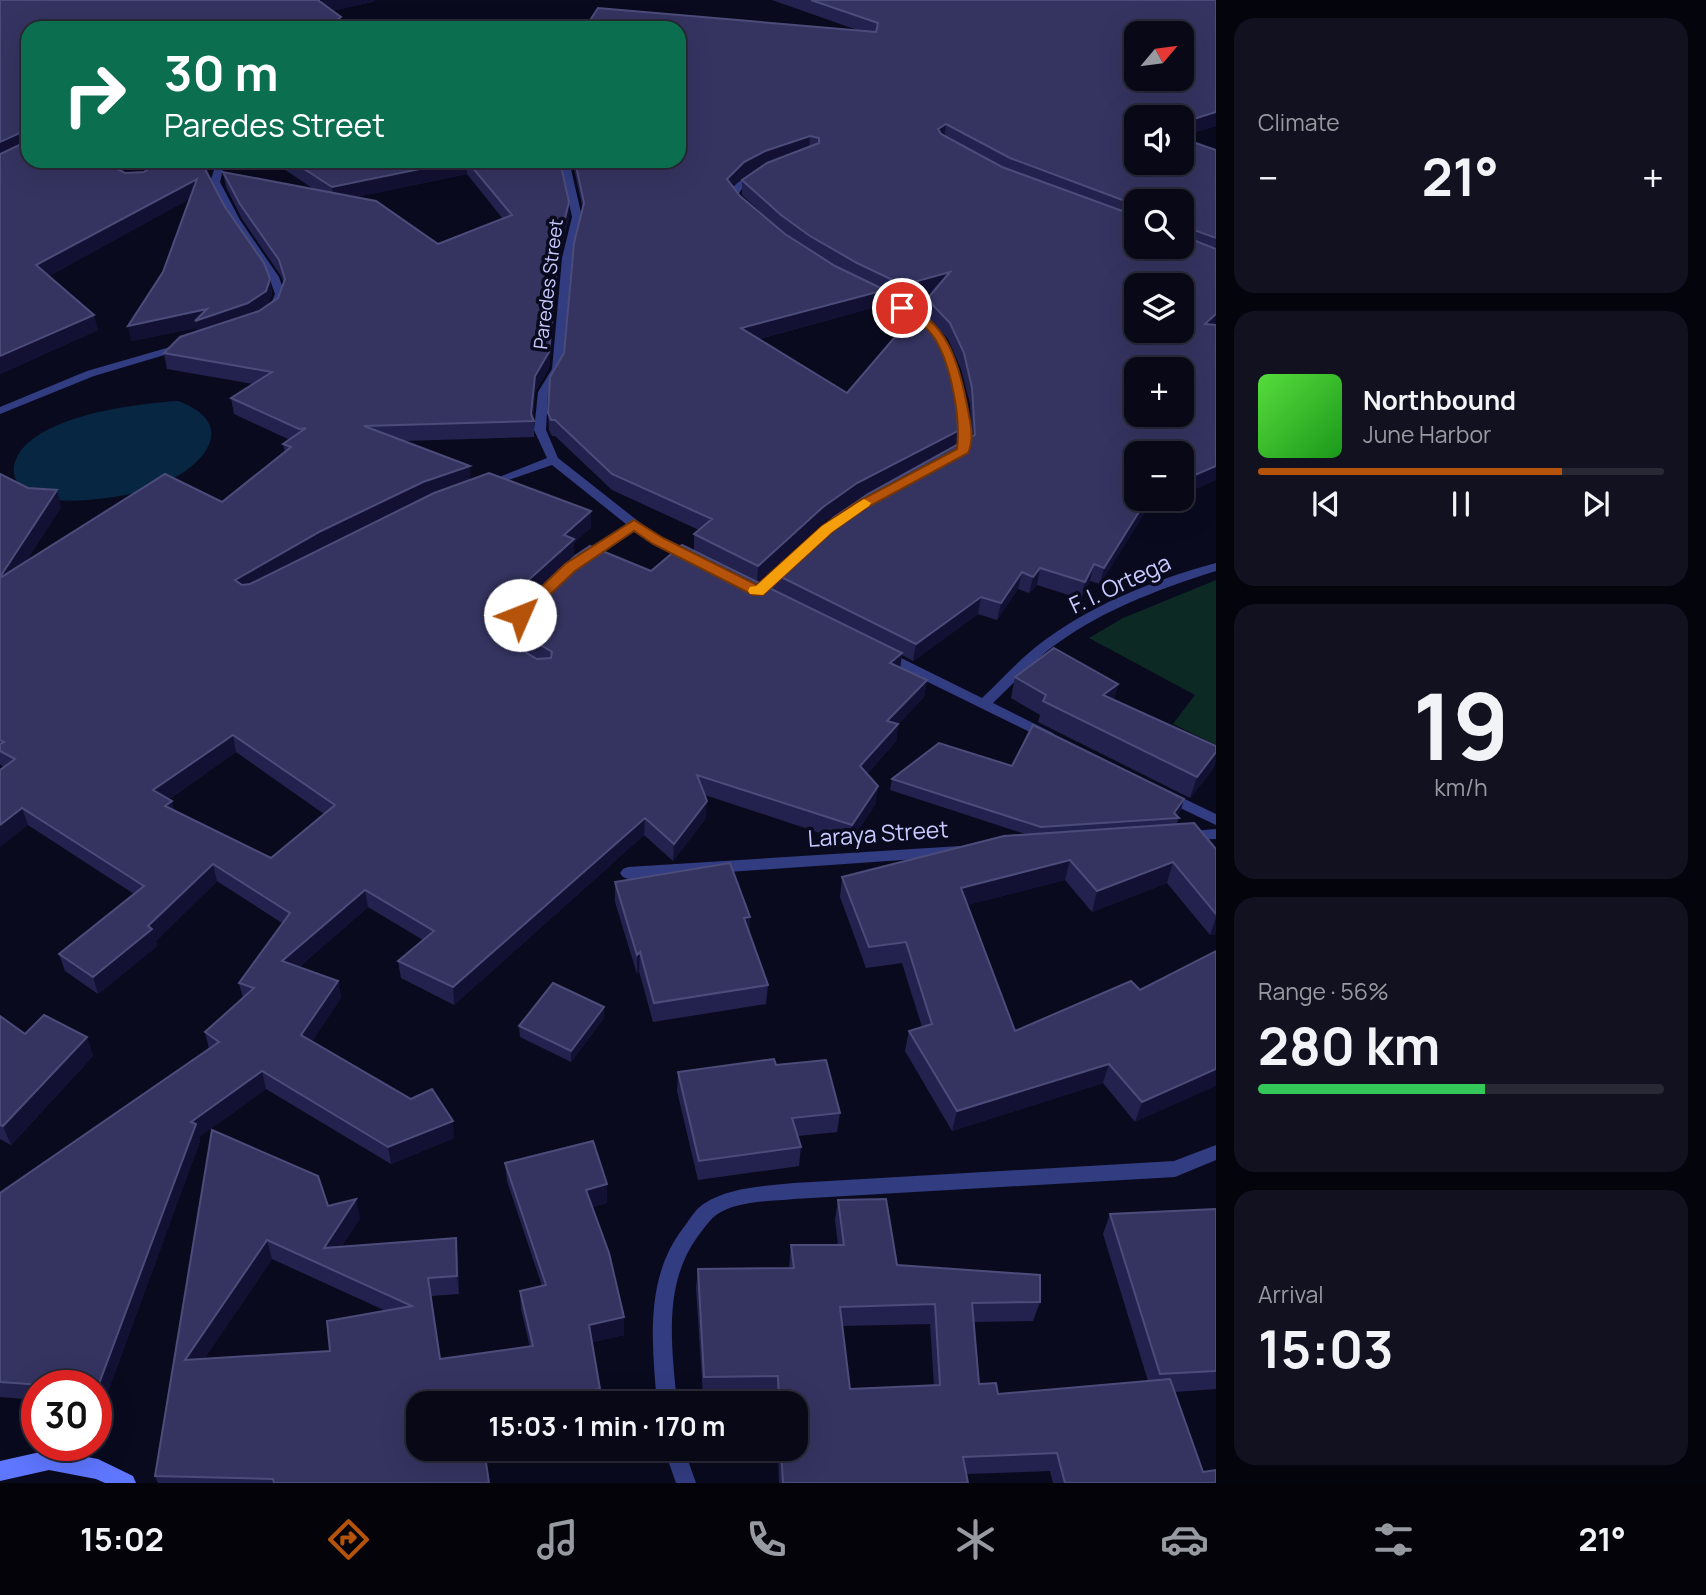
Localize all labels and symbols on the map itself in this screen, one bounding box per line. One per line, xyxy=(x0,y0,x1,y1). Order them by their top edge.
north arrow xyxy=(1124,21,1194,91)
street label: Paredes Street xyxy=(527,217,569,351)
pin xyxy=(872,278,932,338)
street label: F. I. Ortega xyxy=(1064,546,1176,621)
position arrow xyxy=(483,578,557,652)
street label: Laraya Street xyxy=(806,812,949,854)
speed limit sign: 30 xyxy=(21,1370,112,1461)

